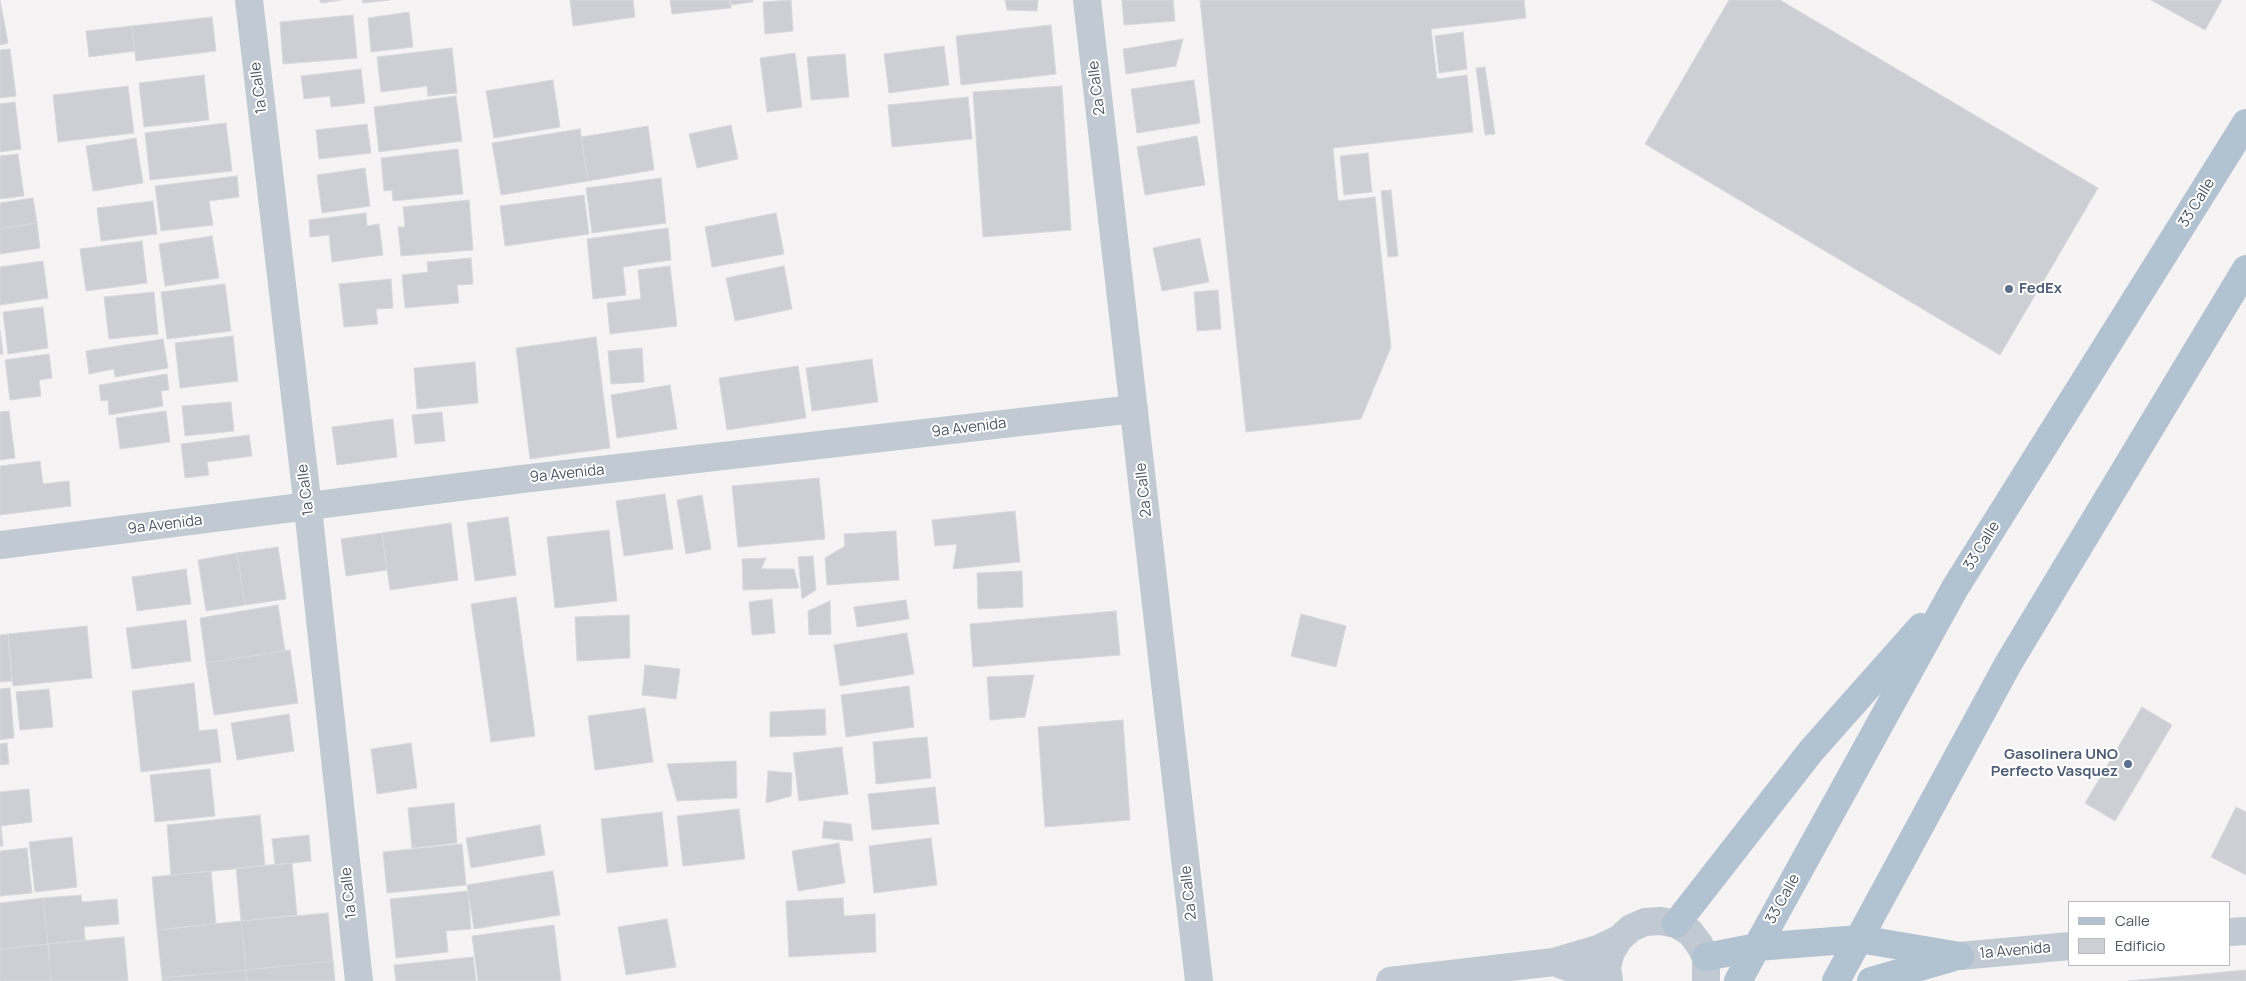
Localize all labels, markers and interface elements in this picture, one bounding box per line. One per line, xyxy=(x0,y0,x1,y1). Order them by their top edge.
street label: 2a Calle xyxy=(1085,60,1109,116)
street label: 1a Calle xyxy=(247,61,271,115)
street label: 33 Calle xyxy=(2175,175,2219,231)
place label: FedEx xyxy=(2019,280,2062,298)
marker: FedEx xyxy=(2003,283,2015,295)
street label: 9a Avenida xyxy=(931,414,1007,442)
street label: 9a Avenida xyxy=(529,461,605,487)
street label: 2a Calle xyxy=(1132,462,1156,518)
street label: 1a Calle xyxy=(294,463,318,517)
street label: 9a Avenida xyxy=(127,511,203,539)
street label: 33 Calle xyxy=(1960,518,2004,574)
place label: Gasolinera UNO Perfecto Vasquez xyxy=(1991,746,2118,781)
marker: Gasolinera UNO Perfecto Vasquez xyxy=(2122,758,2134,770)
street label: 2a Calle xyxy=(1177,865,1201,921)
street label: 1a Calle xyxy=(337,866,361,920)
street label: 33 Calle xyxy=(1762,871,1804,927)
legend xyxy=(2068,901,2231,966)
text: Calle xyxy=(2115,910,2150,931)
text: Edificio xyxy=(2115,935,2165,956)
street label: 1a Avenida xyxy=(1979,939,2051,963)

